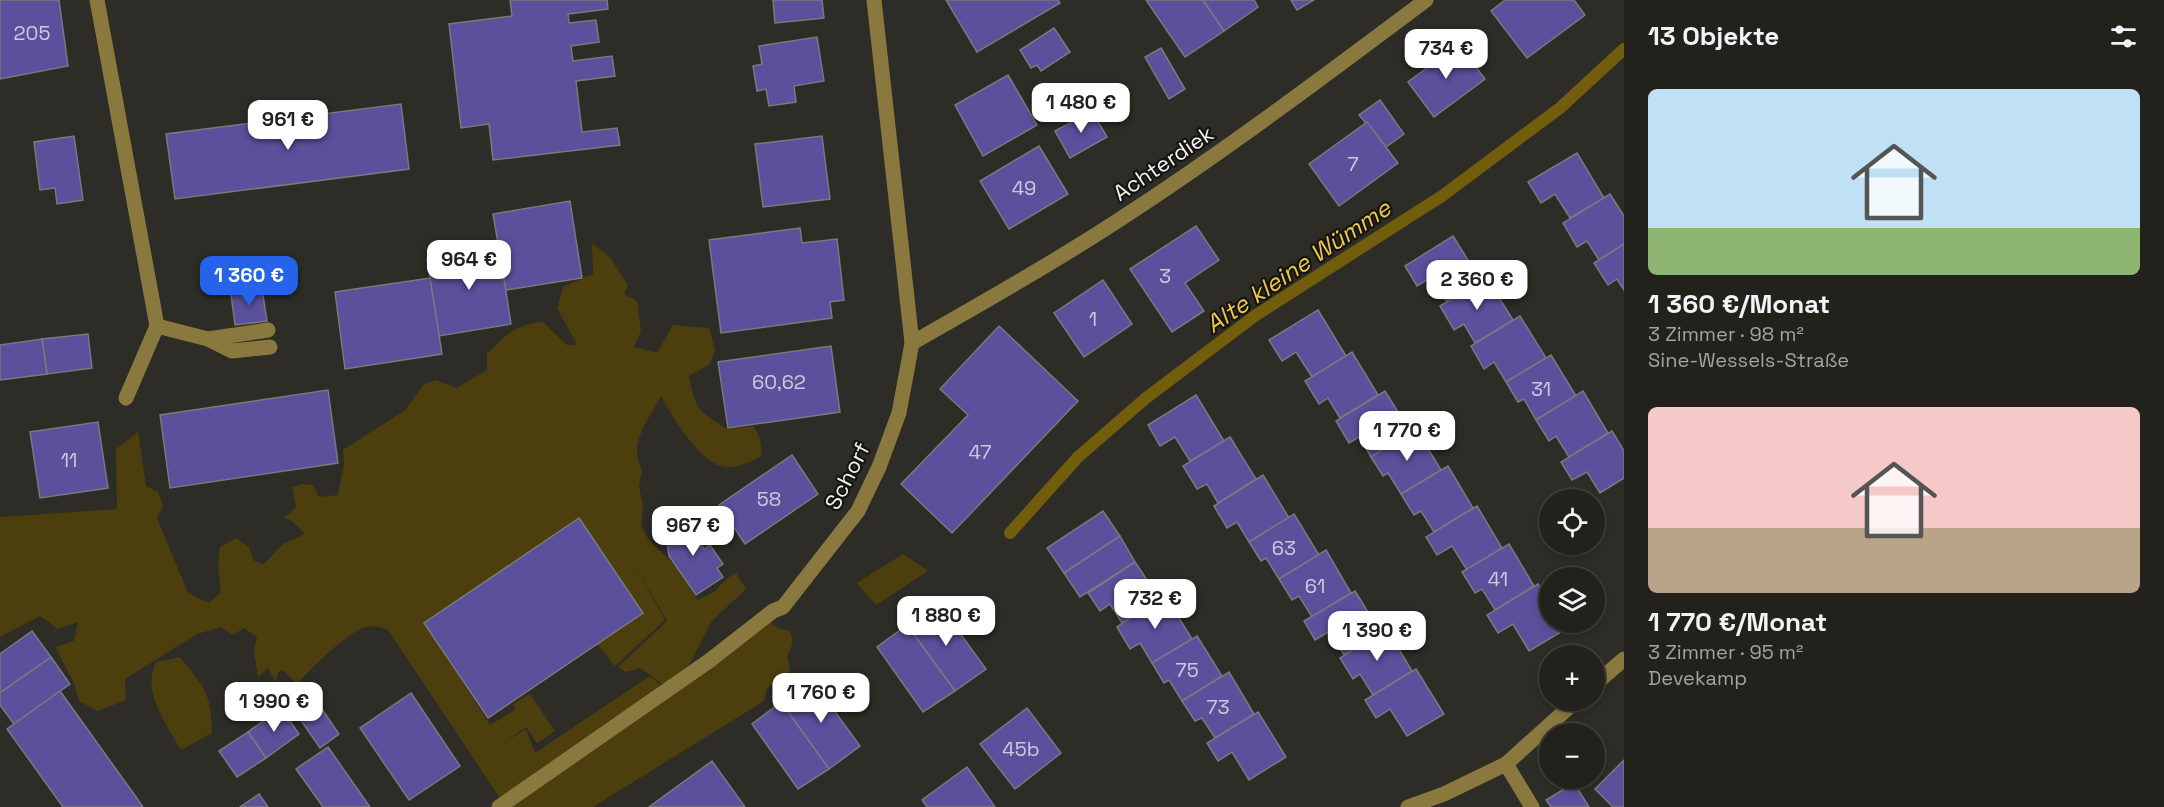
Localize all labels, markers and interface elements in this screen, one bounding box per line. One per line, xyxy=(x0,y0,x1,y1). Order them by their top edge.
text: 13 Objekte xyxy=(1648,19,1779,53)
house number: 205 xyxy=(14,20,50,46)
icon: filters xyxy=(2107,20,2140,53)
pin: 734 € xyxy=(1404,29,1488,80)
text: 734 € xyxy=(1419,35,1473,61)
pin: 1 480 € xyxy=(1026,83,1136,134)
text: 1 480 € xyxy=(1046,89,1116,115)
pin: 961 € xyxy=(246,100,330,151)
text: 961 € xyxy=(262,106,314,132)
street label: Achterdiek xyxy=(1107,119,1219,207)
icon: home xyxy=(1840,128,1948,236)
house number: 7 xyxy=(1347,151,1359,177)
house number: 49 xyxy=(1012,175,1036,201)
water label: Alte kleine Wümme xyxy=(1199,192,1397,339)
pin: 964 € xyxy=(427,240,511,291)
text: 964 € xyxy=(441,246,497,272)
pin: 1 360 € xyxy=(194,256,304,307)
pin: 2 360 € xyxy=(1422,260,1532,311)
text: 1 360 € xyxy=(214,262,284,288)
house number: 3 xyxy=(1159,263,1171,289)
text: 2 360 € xyxy=(1440,266,1514,292)
text: 1 360 €/Monat xyxy=(1648,287,1830,321)
house number: 1 xyxy=(1089,306,1097,332)
text: 3 Zimmer · 98 m² xyxy=(1648,321,1804,347)
text: Sine-Wessels-Straße xyxy=(1648,347,1849,373)
house number: 60,62 xyxy=(752,369,806,395)
house number: 31 xyxy=(1531,376,1551,402)
pin: 1 770 € xyxy=(1352,411,1462,462)
text: 1 770 € xyxy=(1373,417,1441,443)
street label: Schorf xyxy=(818,437,876,514)
house number: 47 xyxy=(968,439,992,465)
icon: home xyxy=(1840,446,1948,554)
house number: 11 xyxy=(61,447,77,473)
house number: 58 xyxy=(757,486,781,512)
map controls xyxy=(1539,489,1605,789)
button: locate xyxy=(1539,489,1605,555)
pin: 967 € xyxy=(651,506,735,557)
text: 967 € xyxy=(666,512,720,538)
house number: 63 xyxy=(1272,535,1296,561)
house number: 41 xyxy=(1488,566,1508,592)
button: layers xyxy=(1539,567,1605,633)
house number: 61 xyxy=(1305,573,1325,599)
pin: 732 € xyxy=(1113,579,1197,630)
text: 732 € xyxy=(1128,585,1182,611)
pin: 1 880 € xyxy=(891,596,1001,647)
text: 1 880 € xyxy=(911,602,981,628)
text: 1 770 €/Monat xyxy=(1648,605,1827,639)
pin: 1 390 € xyxy=(1322,611,1432,662)
text: 1 390 € xyxy=(1342,617,1412,643)
text: 3 Zimmer · 95 m² xyxy=(1648,639,1803,665)
button: + xyxy=(1539,645,1605,711)
house number: 75 xyxy=(1175,657,1199,683)
text: Devekamp xyxy=(1648,665,1747,691)
pin: 1 760 € xyxy=(766,673,876,724)
text: 1 760 € xyxy=(786,679,856,705)
pin: 1 990 € xyxy=(219,682,329,733)
text: 1 990 € xyxy=(239,688,309,714)
house number: 73 xyxy=(1206,694,1230,720)
button: − xyxy=(1539,723,1605,789)
house number: 45b xyxy=(1002,736,1040,762)

